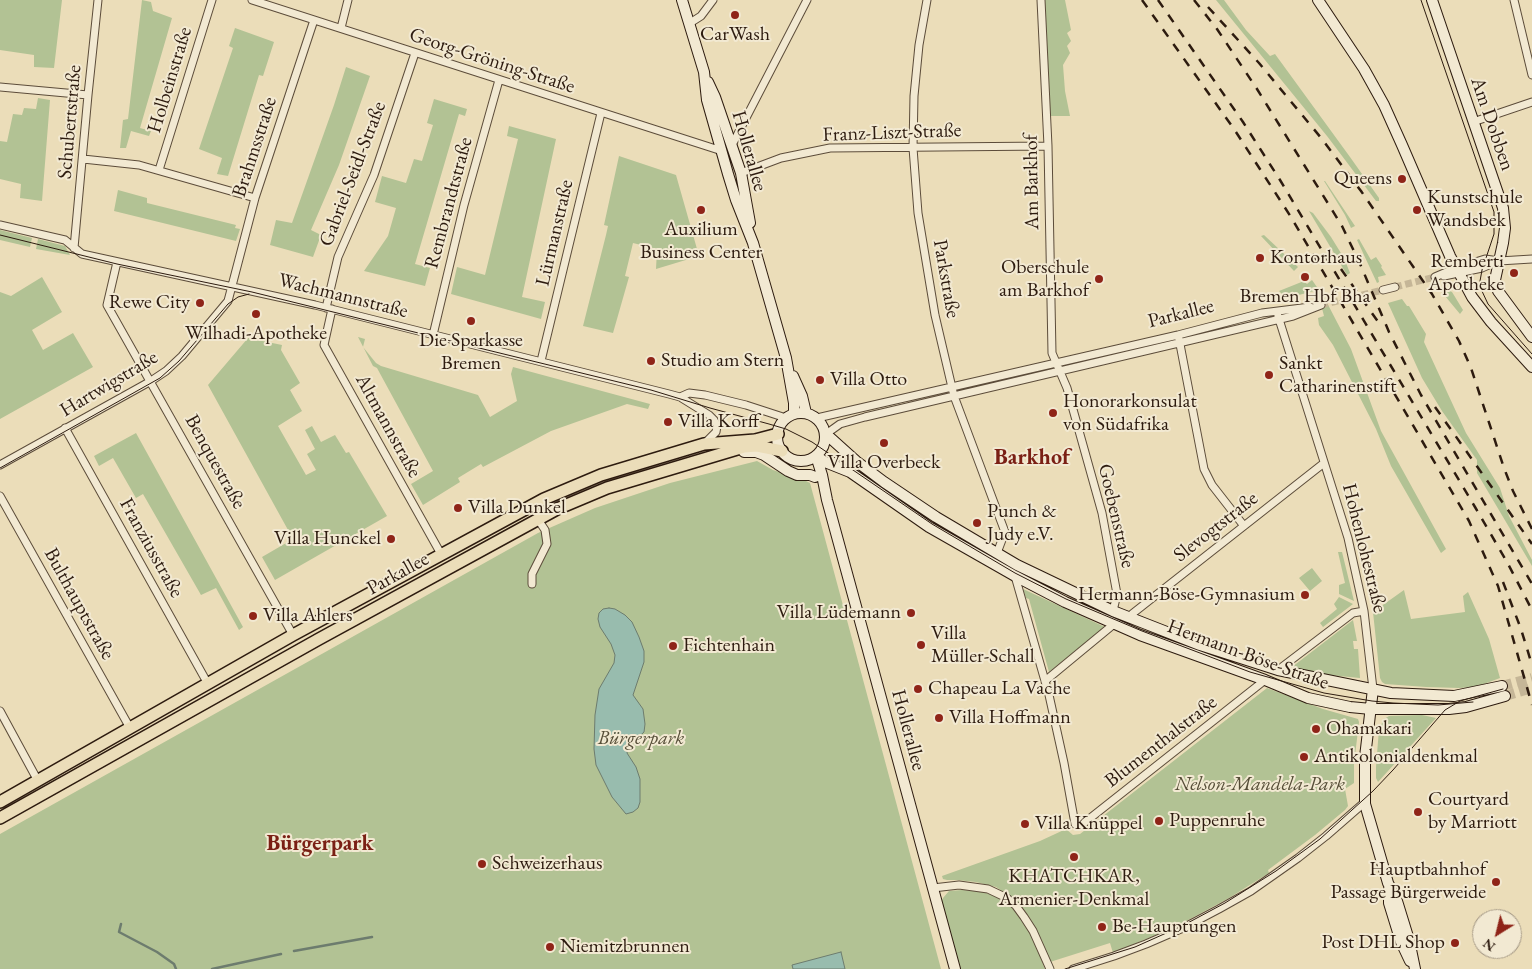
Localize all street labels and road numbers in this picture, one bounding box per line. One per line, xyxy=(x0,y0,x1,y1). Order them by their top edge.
street label: Georg-Gröning-Straße xyxy=(406,23,578,99)
street label: Holbeinstraße xyxy=(143,24,197,136)
street label: Schubertstraße xyxy=(53,64,87,180)
street label: Am Dobben xyxy=(1465,74,1519,174)
street label: Brahmsstraße xyxy=(228,94,282,200)
street label: Gabriel-Seidl-Straße xyxy=(314,98,392,250)
street label: Hollerallee xyxy=(726,108,772,194)
street label: Franz-Liszt-Straße xyxy=(822,119,962,147)
street label: Am Barkhof xyxy=(1019,134,1045,230)
street label: Rembrandtstraße xyxy=(420,135,478,271)
street label: Lürmanstraße xyxy=(531,178,579,288)
street label: Parkstraße xyxy=(927,238,965,320)
street label: Wachmannstraße xyxy=(276,268,410,324)
street label: Parkallee xyxy=(1146,294,1216,334)
street label: Hartwigstraße xyxy=(56,345,162,423)
street label: Altmannstraße xyxy=(350,370,426,482)
street label: Benquestraße xyxy=(179,411,251,513)
street label: Goebenstraße xyxy=(1092,462,1140,570)
street label: Hohenlohestraße xyxy=(1336,481,1392,615)
street label: Slevogtstraße xyxy=(1169,487,1263,567)
street label: Franziusstraße xyxy=(114,494,188,602)
street label: Bulthauptstraße xyxy=(38,544,120,664)
street label: Parkallee xyxy=(363,547,433,601)
street label: Hermann-Böse-Straße xyxy=(1164,615,1332,695)
street label: Hollerallee xyxy=(886,687,930,773)
street label: Blumenthalstraße xyxy=(1100,691,1222,793)

